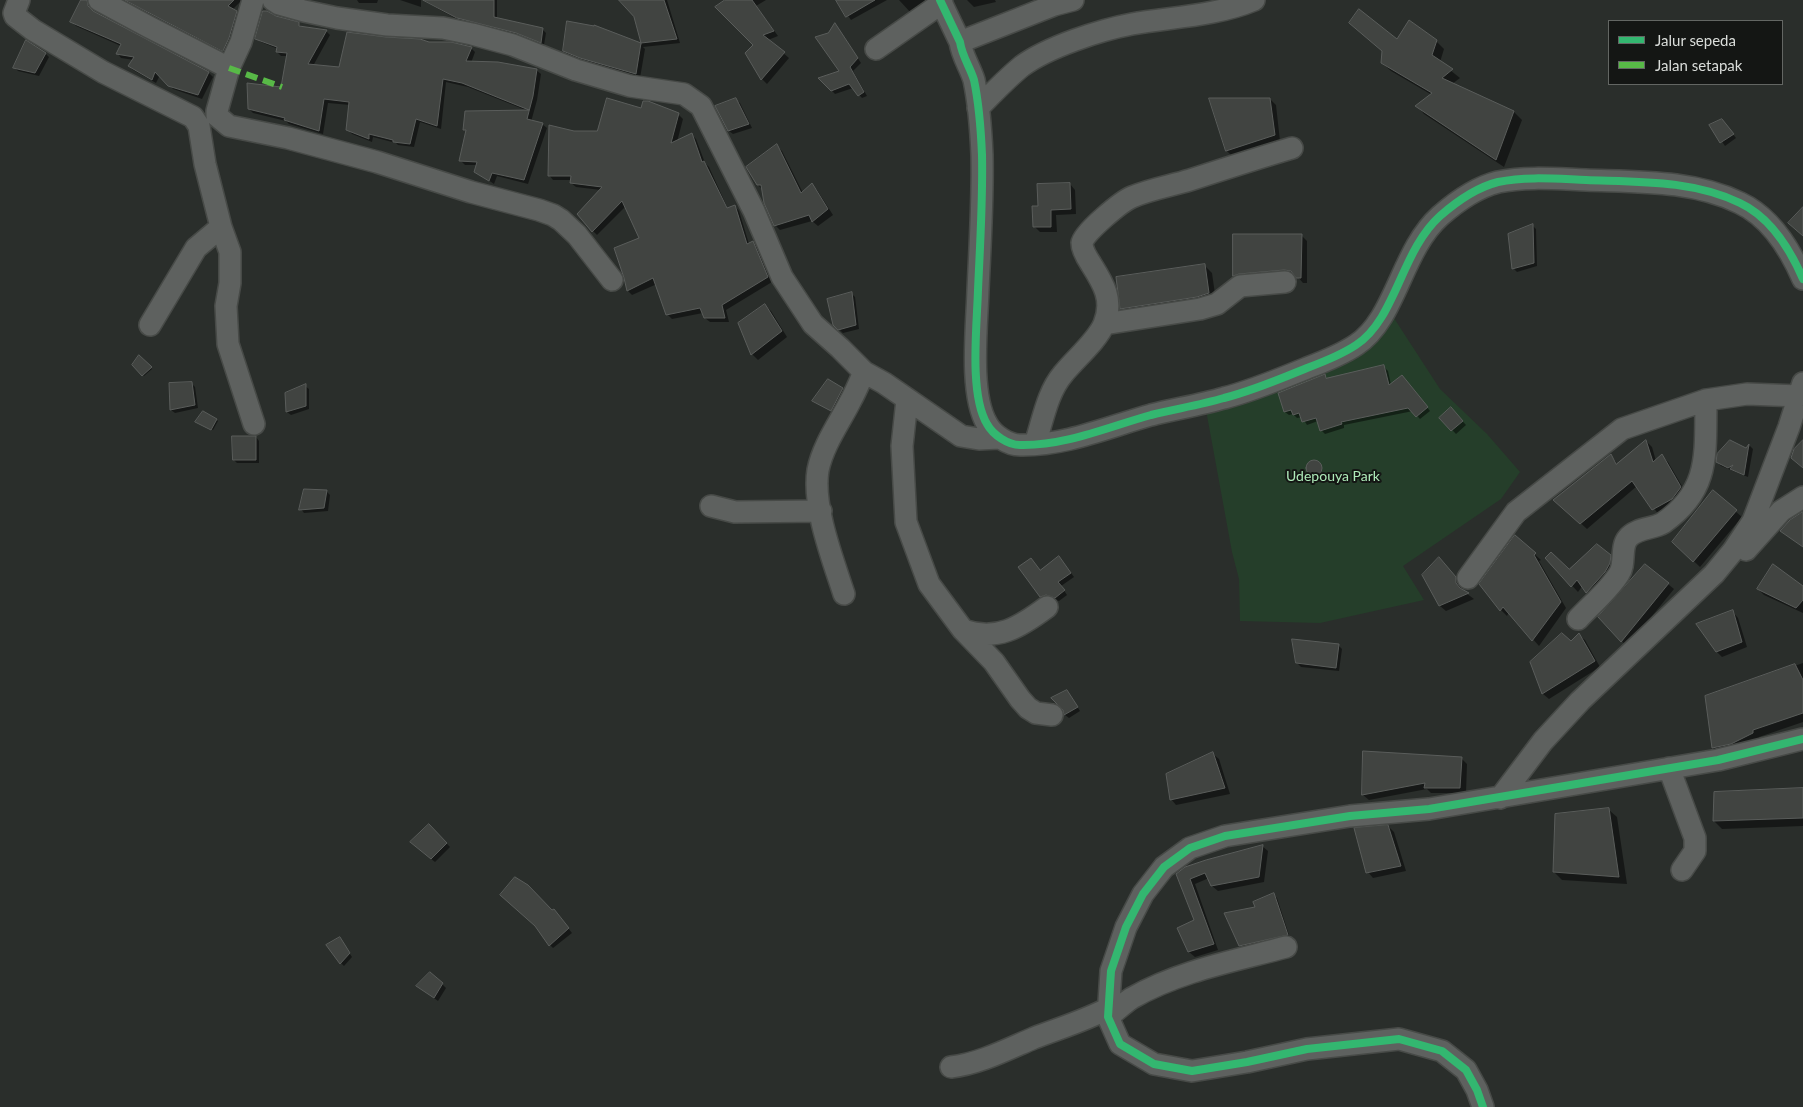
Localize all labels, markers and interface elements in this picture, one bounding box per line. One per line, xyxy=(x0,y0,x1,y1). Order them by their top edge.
legend xyxy=(1608,20,1783,85)
text: Jalur sepeda xyxy=(1655,31,1736,49)
text: Jalan setapak xyxy=(1655,56,1742,74)
park label: Udepouya Park xyxy=(1286,468,1380,484)

